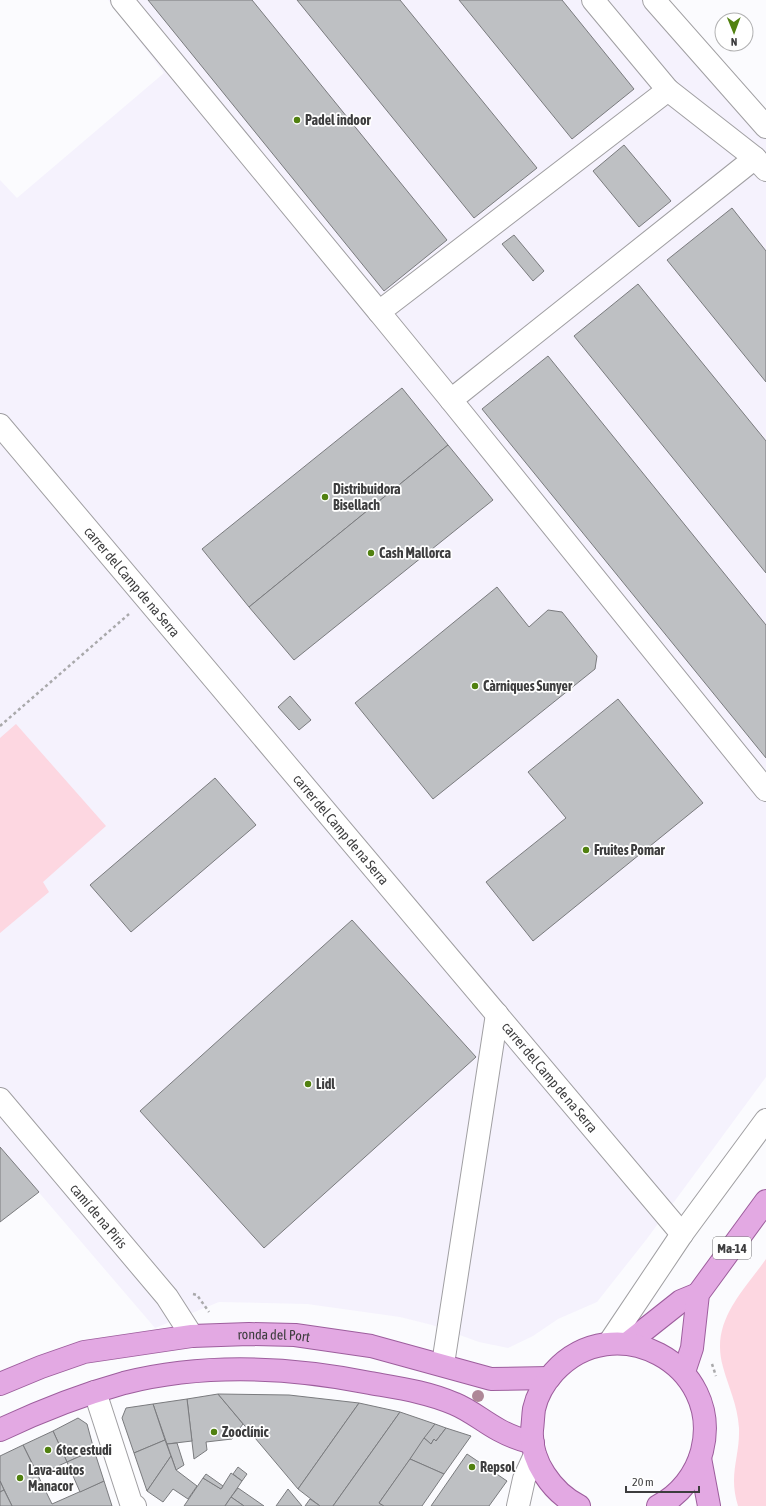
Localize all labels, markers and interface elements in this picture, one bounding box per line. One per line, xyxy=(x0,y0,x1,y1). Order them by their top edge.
north arrow xyxy=(714,12,754,52)
text: N xyxy=(731,36,738,48)
place label: Padel indoor xyxy=(305,112,372,128)
marker: Padel indoor xyxy=(292,115,302,125)
place label: Distribuidora Bisellach xyxy=(333,481,401,513)
marker: Distribuidora Bisellach xyxy=(320,492,330,502)
street label: carrer del Camp de na Serra xyxy=(81,523,183,640)
place label: Cash Mallorca xyxy=(379,545,452,561)
marker: Cash Mallorca xyxy=(366,548,376,558)
place label: Càrniques Sunyer xyxy=(483,678,573,694)
marker: Càrniques Sunyer xyxy=(470,681,480,691)
street label: carrer del Camp de na Serra xyxy=(290,771,392,888)
place label: Fruites Pomar xyxy=(594,842,665,858)
marker: Fruites Pomar xyxy=(581,845,591,855)
street label: carrer del Camp de na Serra xyxy=(499,1019,601,1136)
place label: Lidl xyxy=(316,1076,335,1092)
marker: Lidl xyxy=(303,1079,313,1089)
street label: camí de na Piris xyxy=(67,1181,130,1251)
road number: Ma-14 xyxy=(713,1237,751,1259)
street label: ronda del Port xyxy=(237,1326,311,1345)
place label: Zooclínic xyxy=(222,1424,270,1440)
marker: Zooclínic xyxy=(209,1427,219,1437)
place label: 6tec estudi xyxy=(56,1442,112,1458)
marker: 6tec estudi xyxy=(43,1445,53,1455)
place label: Repsol xyxy=(480,1459,516,1475)
place label: Lava-autos Manacor xyxy=(28,1462,84,1494)
marker: Repsol xyxy=(467,1462,477,1472)
scale bar xyxy=(626,1468,699,1494)
marker: Lava-autos Manacor xyxy=(15,1473,25,1483)
text: 20 m xyxy=(632,1475,654,1489)

